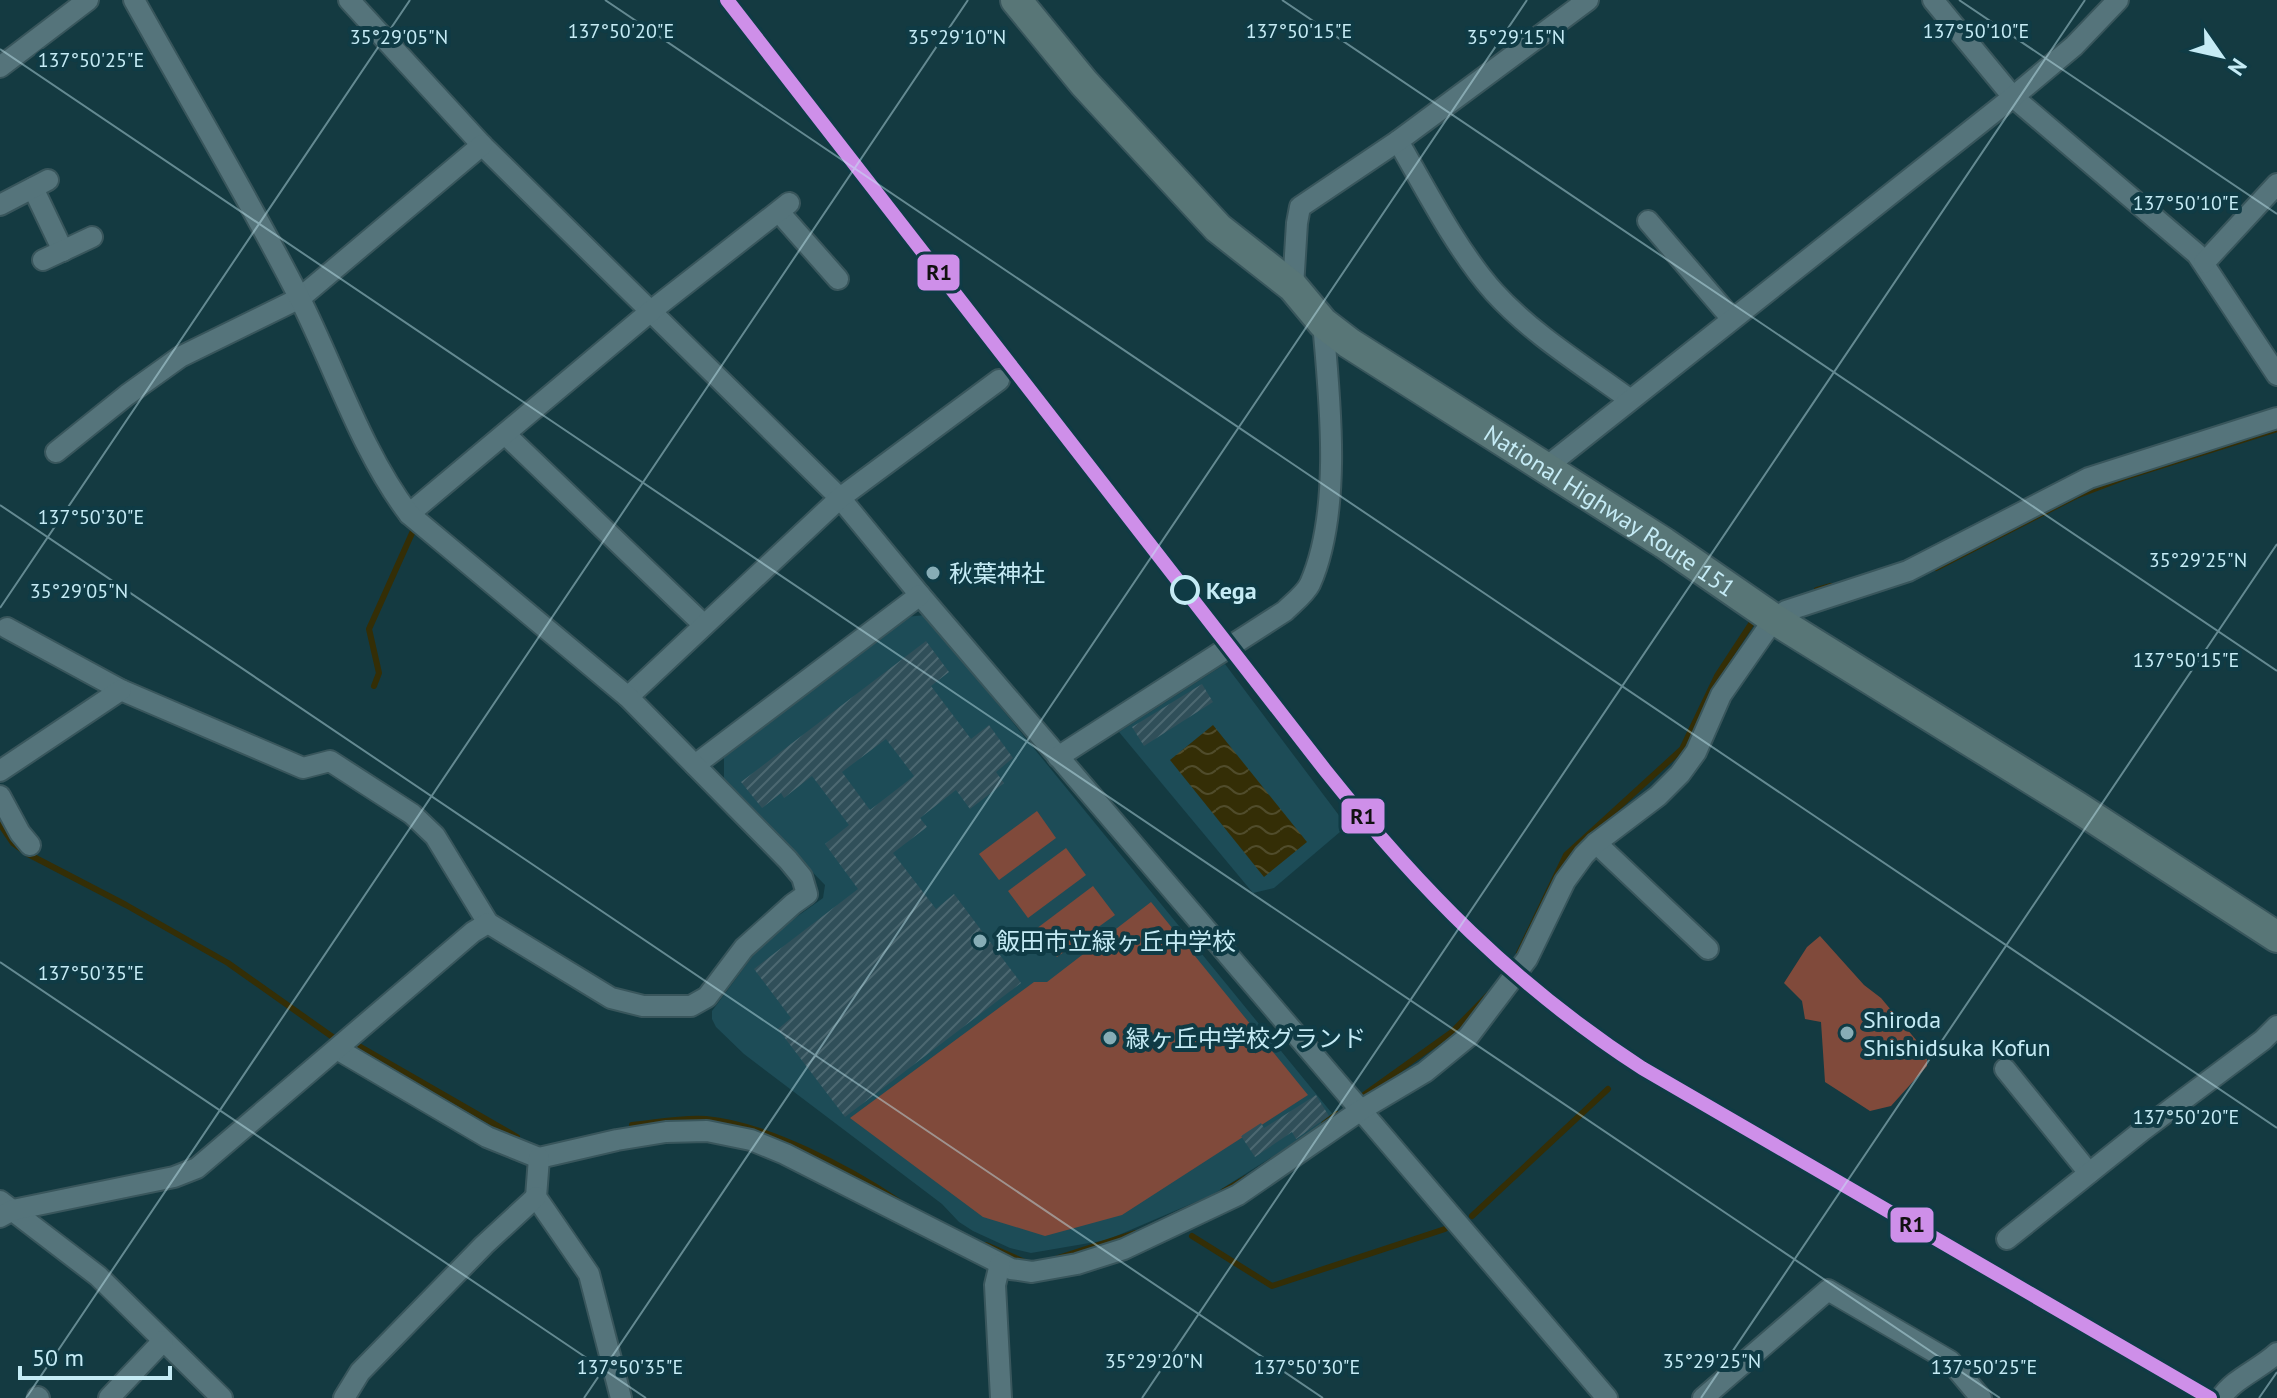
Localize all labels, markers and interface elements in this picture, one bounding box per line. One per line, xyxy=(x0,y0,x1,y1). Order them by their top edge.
north arrow xyxy=(2181,16,2261,96)
text: 137°50'20"E xyxy=(568,18,674,44)
text: 137°50'15"E xyxy=(1246,18,1352,44)
text: 137°50'10"E xyxy=(1923,18,2029,44)
text: 35°29'05"N xyxy=(350,24,448,50)
text: 35°29'10"N xyxy=(908,24,1006,50)
text: 35°29'15"N xyxy=(1467,24,1565,50)
text: 137°50'25"E xyxy=(38,47,144,73)
text: N xyxy=(2222,53,2253,81)
text: 137°50'10"E xyxy=(2133,190,2239,216)
line badge: R1 xyxy=(916,253,961,292)
text: R1 xyxy=(926,258,952,286)
street label: National Highway Route 151 xyxy=(1479,417,1742,603)
text: 137°50'30"E xyxy=(38,504,144,530)
text: 35°29'25"N xyxy=(2149,547,2247,573)
place label: 秋葉神社 xyxy=(949,558,1045,589)
marker: 秋葉神社 xyxy=(924,564,942,582)
place label: Kega xyxy=(1206,575,1257,606)
marker: Kega xyxy=(1171,576,1199,604)
text: 35°29'05"N xyxy=(30,578,128,604)
text: 137°50'15"E xyxy=(2133,647,2239,673)
line badge: R1 xyxy=(1340,797,1386,835)
text: R1 xyxy=(1350,802,1376,830)
place label: 飯田市立緑ヶ丘中学校 xyxy=(996,926,1236,957)
marker: 飯田市立緑ヶ丘中学校 xyxy=(971,932,989,950)
text: 137°50'35"E xyxy=(38,960,144,986)
place label: Shiroda Shishidsuka Kofun xyxy=(1863,1004,2051,1063)
place label: 緑ヶ丘中学校グランド xyxy=(1126,1023,1366,1054)
marker: Shiroda Shishidsuka Kofun xyxy=(1838,1024,1856,1042)
marker: 緑ヶ丘中学校グランド xyxy=(1101,1029,1119,1047)
text: 137°50'20"E xyxy=(2133,1104,2239,1130)
line badge: R1 xyxy=(1889,1206,1935,1244)
text: R1 xyxy=(1899,1210,1925,1238)
scale bar xyxy=(20,1330,170,1380)
text: 50 m xyxy=(32,1342,84,1373)
text: 35°29'20"N xyxy=(1105,1348,1203,1374)
text: 35°29'25"N xyxy=(1663,1348,1761,1374)
text: 137°50'35"E xyxy=(577,1354,683,1380)
text: 137°50'30"E xyxy=(1254,1354,1360,1380)
text: 137°50'25"E xyxy=(1931,1354,2037,1380)

